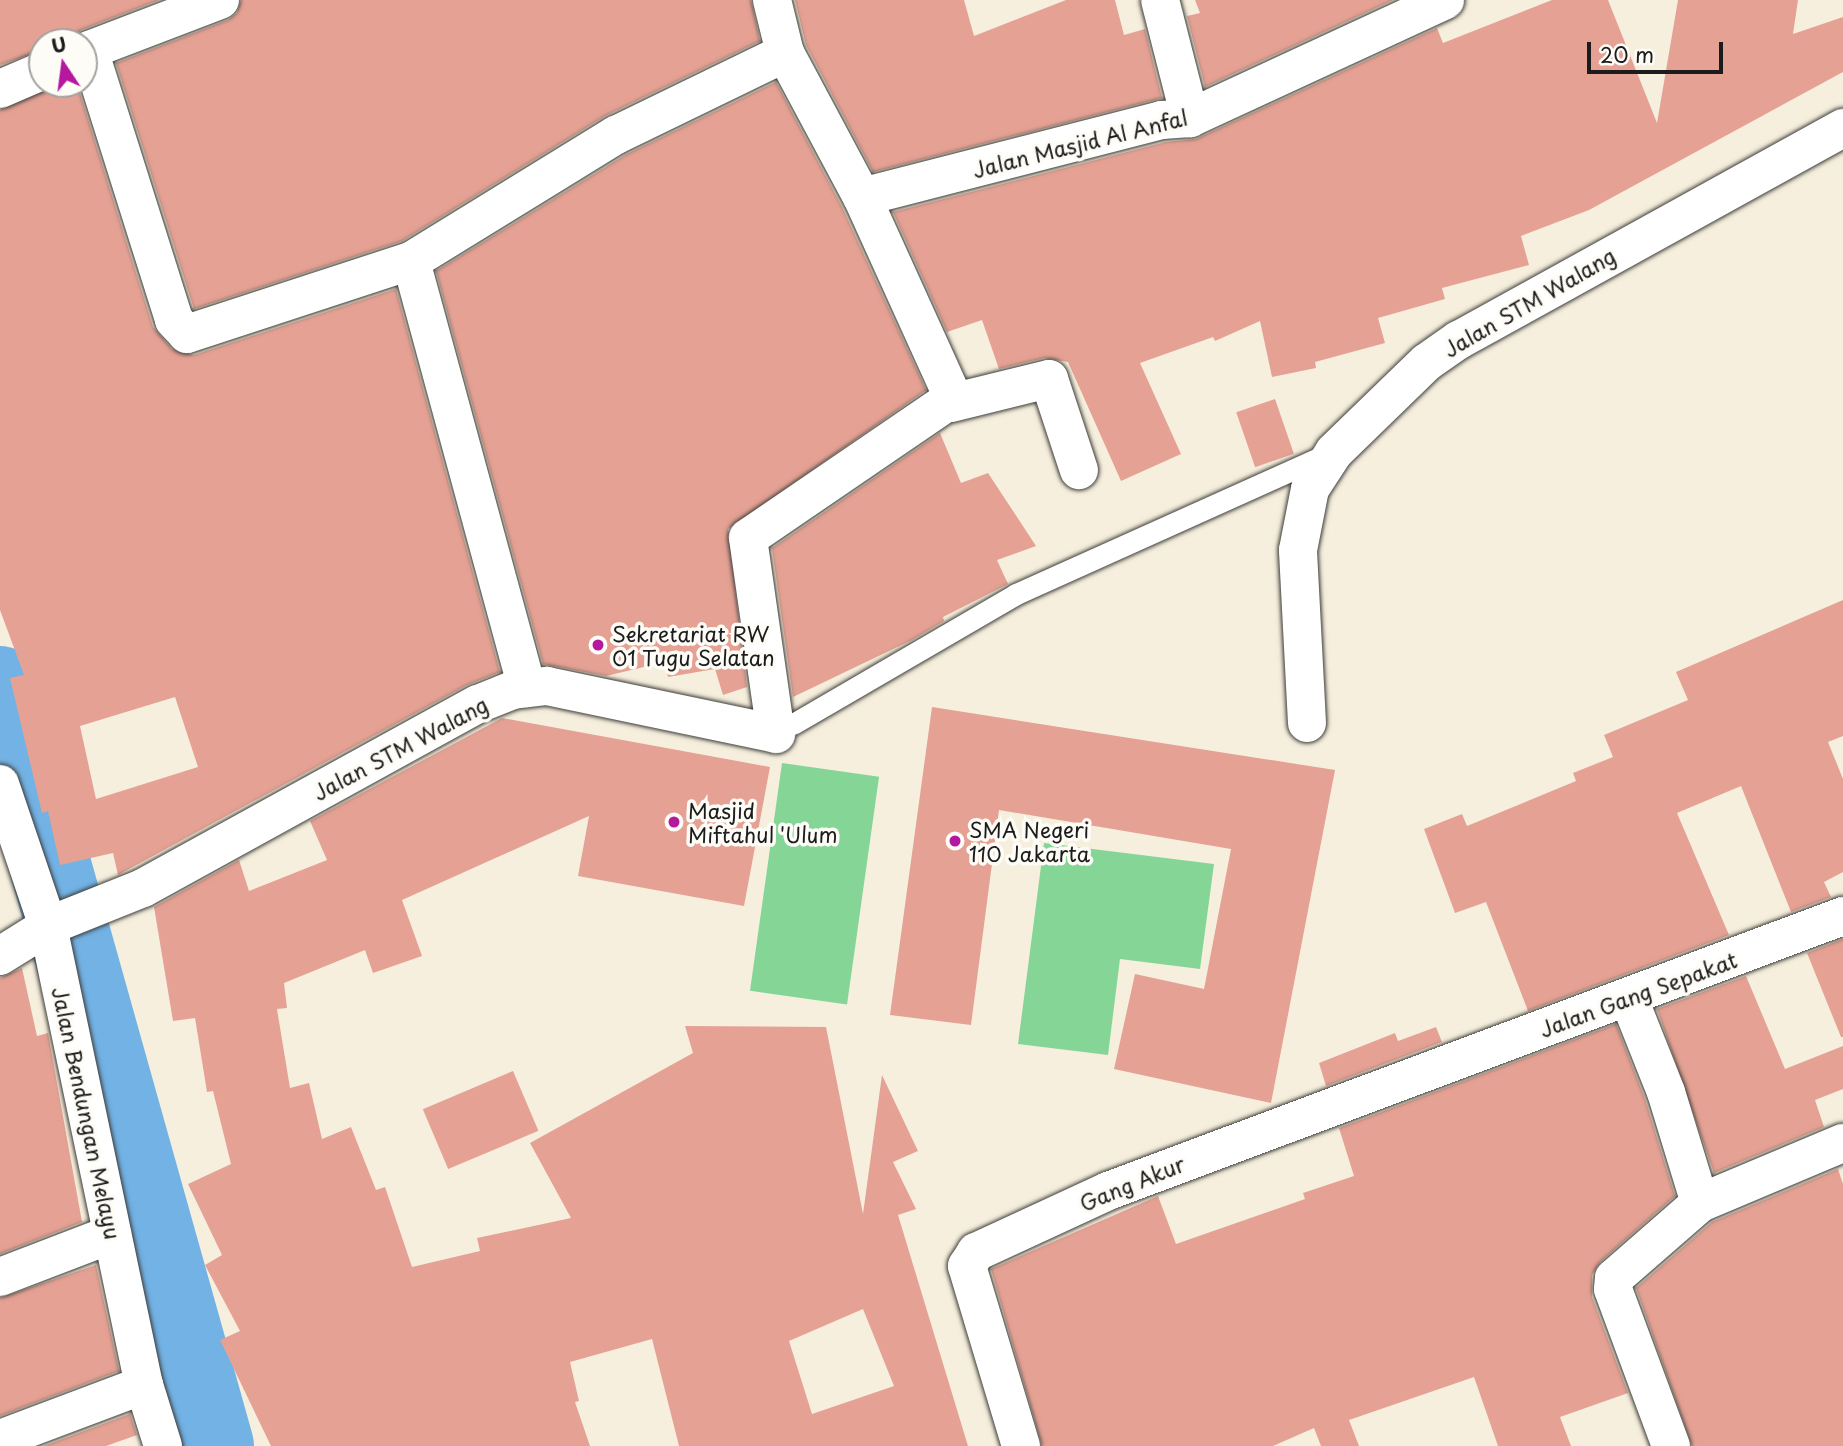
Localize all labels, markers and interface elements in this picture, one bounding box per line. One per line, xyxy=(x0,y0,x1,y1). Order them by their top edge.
north arrow xyxy=(28,28,98,98)
scale bar xyxy=(1591,28,1728,72)
text: U xyxy=(49,29,69,60)
text: 20 m xyxy=(1600,38,1654,70)
street label: Jalan Masjid Al Anfal xyxy=(969,104,1191,182)
street label: Jalan STM Walang xyxy=(1438,242,1620,362)
place label: Sekretariat RW 01 Tugu Selatan xyxy=(612,620,776,670)
marker: Sekretariat RW 01 Tugu Selatan xyxy=(590,637,606,653)
street label: Jalan STM Walang xyxy=(308,691,492,805)
place label: Masjid Miftahul 'Ulum xyxy=(688,797,838,847)
marker: Masjid Miftahul 'Ulum xyxy=(666,814,682,830)
place label: SMA Negeri 110 Jakarta xyxy=(969,816,1090,866)
marker: SMA Negeri 110 Jakarta xyxy=(947,833,963,849)
street label: Jalan Gang Sepakat xyxy=(1536,946,1740,1042)
street label: Jalan Bendungan Melayu xyxy=(48,985,126,1241)
street label: Gang Akur xyxy=(1076,1150,1188,1216)

